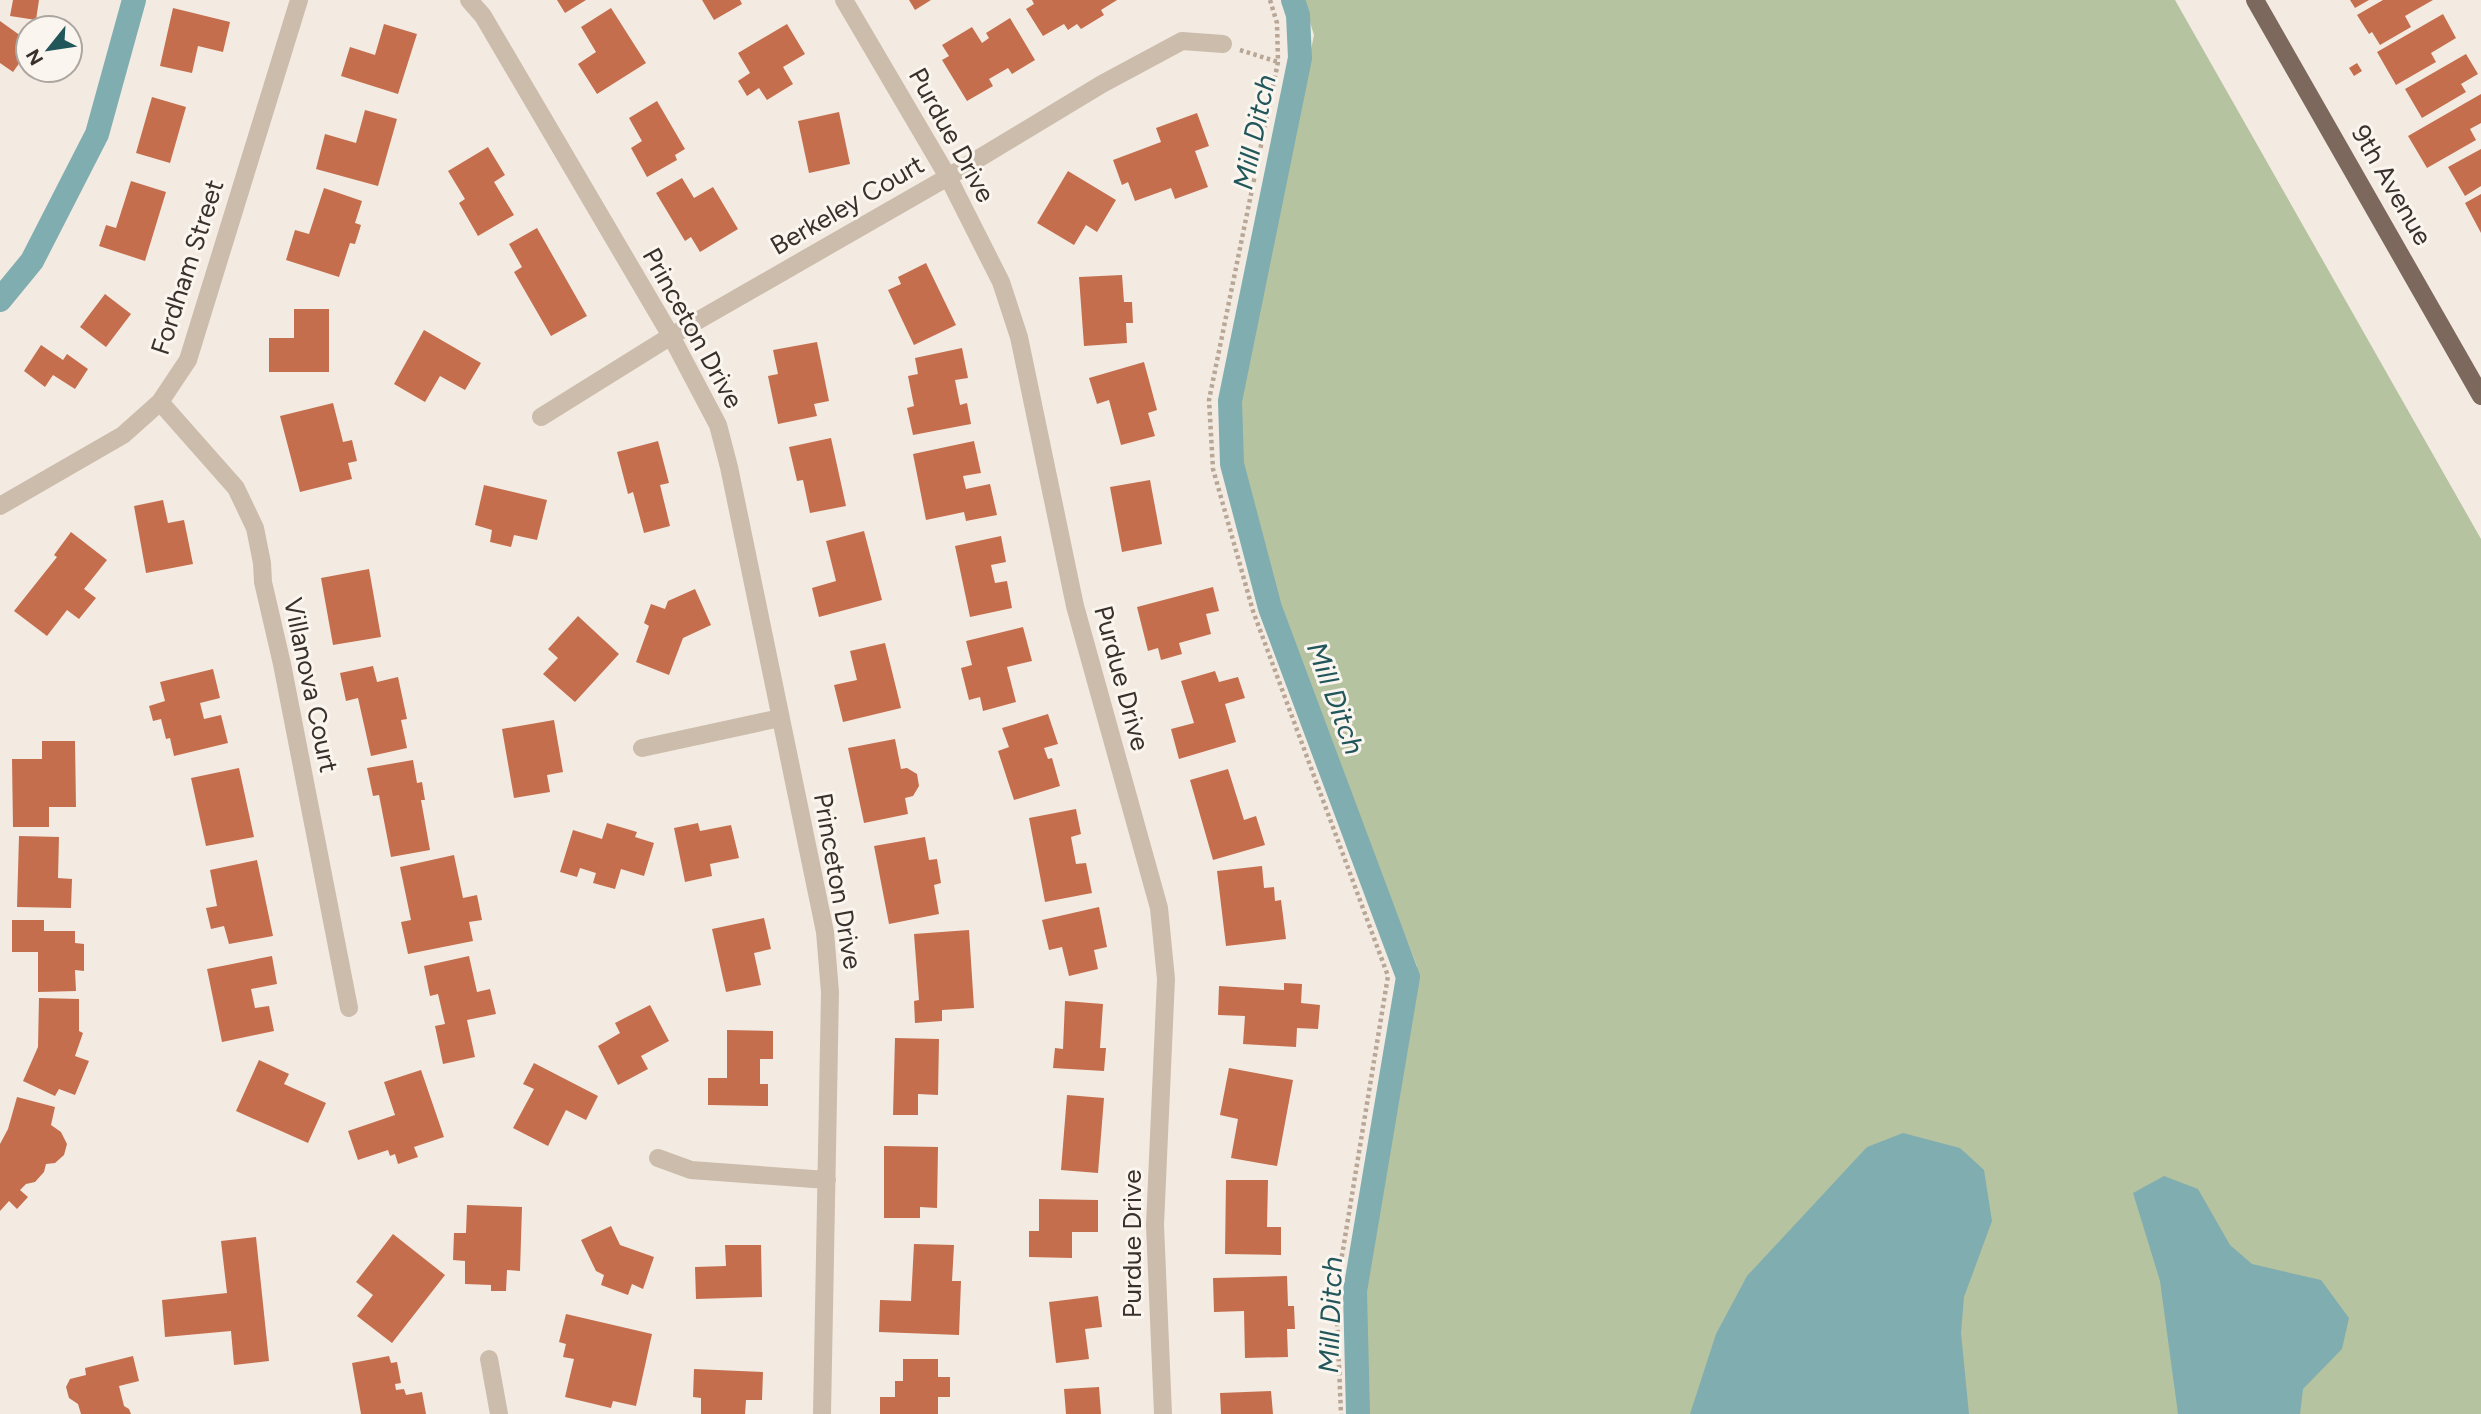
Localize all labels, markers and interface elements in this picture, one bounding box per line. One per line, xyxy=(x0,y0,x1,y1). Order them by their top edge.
north arrow xyxy=(14,14,84,84)
text: N xyxy=(21,45,48,69)
street label: Purdue Drive xyxy=(902,62,1002,208)
water label: Mill Ditch xyxy=(1225,71,1283,193)
street label: 9th Avenue xyxy=(2345,119,2439,251)
street label: Berkeley Court xyxy=(765,148,930,262)
street label: Fordham Street xyxy=(144,175,230,359)
street label: Princeton Drive xyxy=(636,242,750,414)
street label: Villanova Court xyxy=(277,595,345,775)
street label: Purdue Drive xyxy=(1087,602,1157,754)
water label: Mill Ditch xyxy=(1300,637,1372,759)
street label: Princeton Drive xyxy=(807,790,869,972)
street label: Purdue Drive xyxy=(1116,1170,1148,1318)
water label: Mill Ditch xyxy=(1311,1256,1349,1374)

